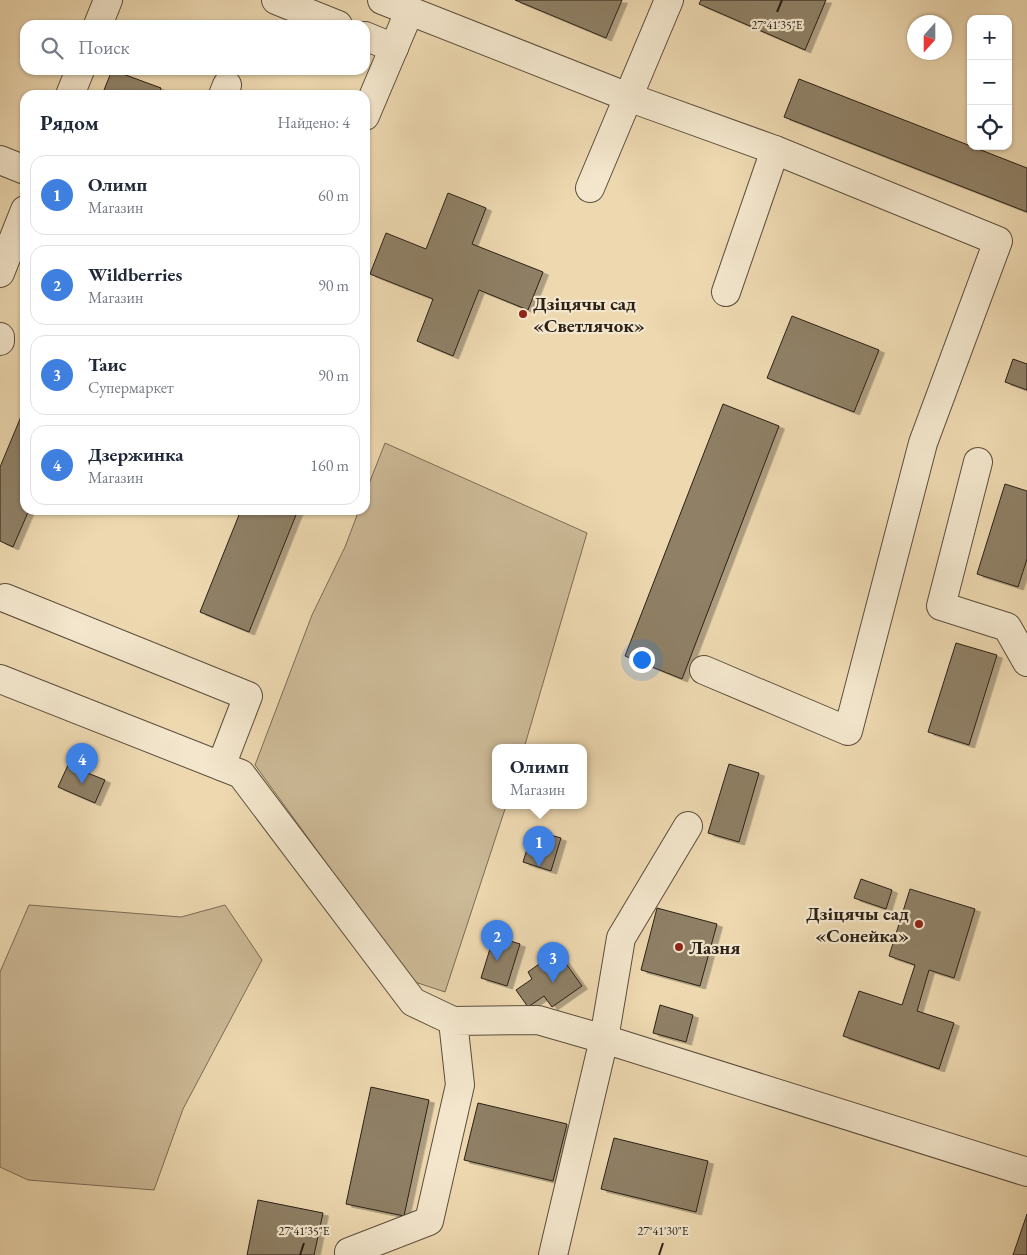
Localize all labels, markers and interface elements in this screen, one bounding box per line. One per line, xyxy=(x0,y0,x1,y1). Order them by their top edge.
north arrow xyxy=(907,15,952,60)
map controls xyxy=(967,15,1012,150)
button: + xyxy=(967,15,1012,60)
text: 27°41'35"E xyxy=(751,17,803,33)
search box xyxy=(20,20,370,75)
icon: search xyxy=(38,34,66,62)
text: Поиск xyxy=(78,35,130,60)
button: − xyxy=(967,60,1012,105)
button: locate xyxy=(967,105,1012,150)
text: Рядом xyxy=(40,109,99,136)
text: Найдено: 4 xyxy=(278,112,350,133)
text: Олимп xyxy=(88,172,147,197)
text: 1 xyxy=(53,185,61,206)
text: 60 m xyxy=(318,185,349,206)
text: Магазин xyxy=(88,197,143,218)
text: Wildberries xyxy=(88,262,182,287)
text: 2 xyxy=(53,275,61,296)
text: 90 m xyxy=(318,275,349,296)
text: Магазин xyxy=(88,287,143,308)
place label: Дзіцячы сад «Светлячок» xyxy=(533,291,645,338)
marker: Дзіцячы сад «Светлячок» xyxy=(517,308,529,320)
text: Таис xyxy=(88,352,127,377)
text: 3 xyxy=(53,365,61,386)
text: 90 m xyxy=(318,365,349,386)
text: Супермаркет xyxy=(88,377,174,398)
text: Дзержинка xyxy=(88,442,184,467)
text: 4 xyxy=(53,455,61,476)
text: 160 m xyxy=(310,455,349,476)
text: Магазин xyxy=(88,467,143,488)
your location xyxy=(629,647,655,673)
pin: 4 xyxy=(66,743,98,784)
popup xyxy=(492,744,587,809)
text: Олимп xyxy=(510,754,569,779)
text: Магазин xyxy=(510,779,565,800)
pin: 1 xyxy=(523,826,555,867)
place label: Дзіцячы сад «Сонейка» xyxy=(806,901,909,948)
marker: Дзіцячы сад «Сонейка» xyxy=(913,918,925,930)
pin: 2 xyxy=(481,920,513,961)
place label: Лазня xyxy=(689,935,741,960)
marker: Лазня xyxy=(673,941,685,953)
pin: 3 xyxy=(537,942,569,983)
text: 27°41'35"E xyxy=(278,1223,330,1239)
text: 27°41'30"E xyxy=(637,1223,689,1239)

